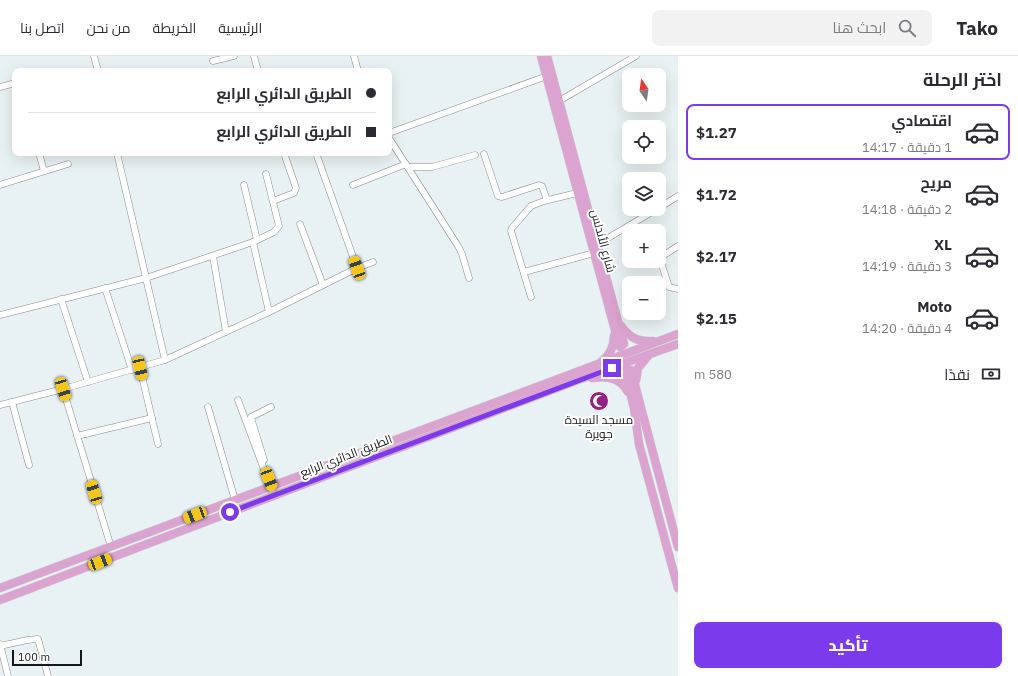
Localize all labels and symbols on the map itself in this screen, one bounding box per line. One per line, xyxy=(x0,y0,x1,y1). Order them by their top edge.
north arrow xyxy=(622,68,666,112)
street label: شارع الأندلس xyxy=(587,208,619,274)
car xyxy=(347,255,367,281)
car xyxy=(131,355,149,381)
route end xyxy=(603,359,621,377)
car xyxy=(54,376,72,402)
mosque icon: مسجد السيدة جويرة xyxy=(588,390,610,412)
place label: مسجد السيدة جويرة xyxy=(565,412,633,441)
street label: الطريق الدائري الرابع xyxy=(298,431,395,483)
car xyxy=(259,466,279,492)
car xyxy=(85,479,103,505)
route start xyxy=(221,503,239,521)
car xyxy=(182,505,208,525)
car xyxy=(87,552,113,572)
scale bar xyxy=(12,648,82,667)

